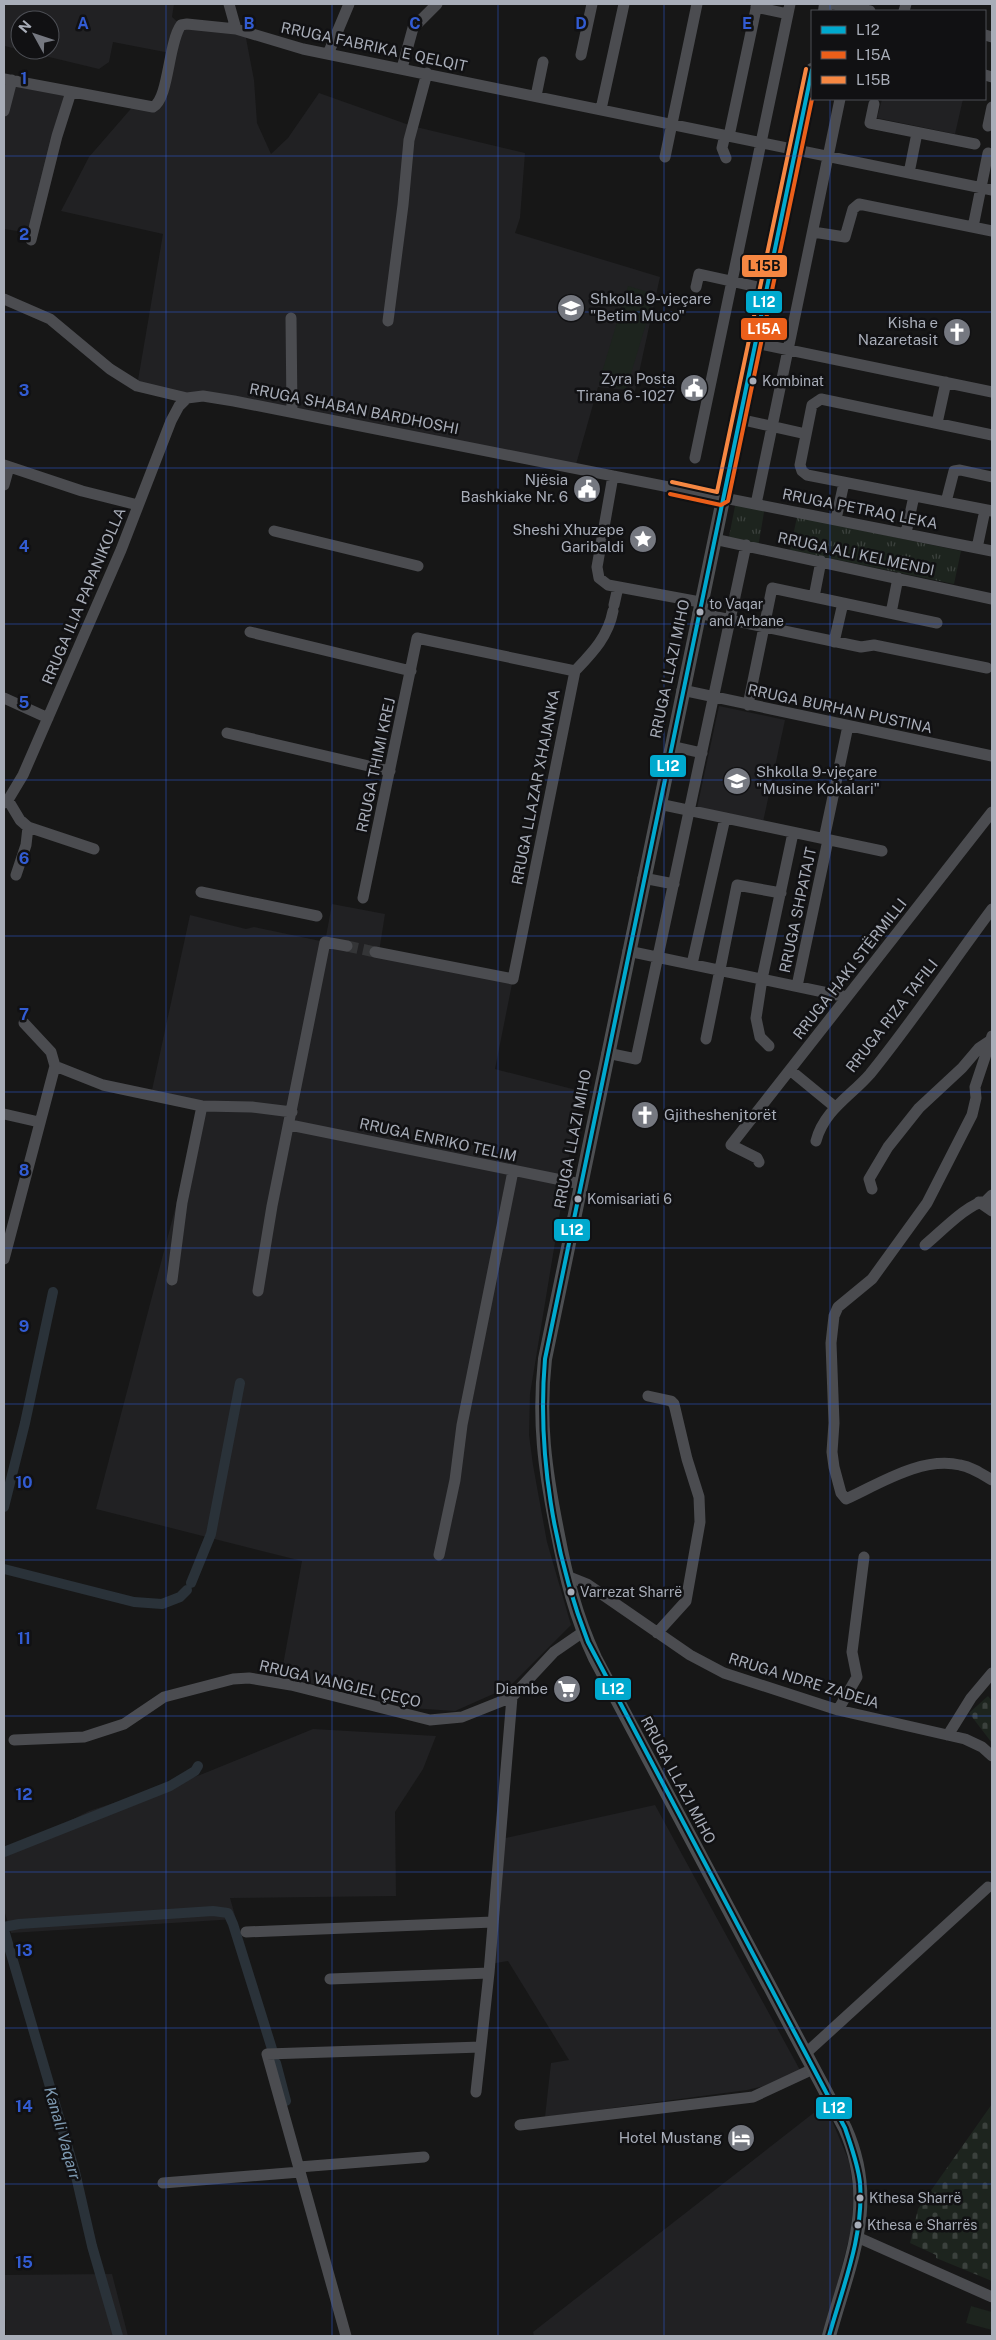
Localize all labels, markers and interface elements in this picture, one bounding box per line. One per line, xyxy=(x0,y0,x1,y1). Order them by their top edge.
north arrow xyxy=(10,10,60,60)
legend xyxy=(811,10,986,100)
text: A xyxy=(77,14,89,33)
text: B xyxy=(244,14,255,33)
text: C xyxy=(409,14,421,33)
text: D xyxy=(575,14,587,33)
text: E xyxy=(742,14,752,33)
text: N xyxy=(15,17,35,36)
street label: RRUGA FABRIKA E QELQIT xyxy=(279,18,469,75)
text: L12 xyxy=(856,21,880,38)
text: L15A xyxy=(856,46,891,63)
text: 1 xyxy=(21,69,27,88)
text: L15B xyxy=(856,71,890,88)
text: 2 xyxy=(19,225,29,244)
line badge: L15B xyxy=(741,254,788,278)
text: L15B xyxy=(747,258,781,274)
place label: Shkolla 9-vjeçare "Betim Muco" xyxy=(590,290,711,324)
line badge: L12 xyxy=(745,290,783,314)
school or university icon: Shkolla 9-vjeçare "Betim Muco" xyxy=(556,293,586,323)
text: L12 xyxy=(753,294,776,310)
place label: Kisha e Nazaretasit xyxy=(858,314,938,348)
line badge: L15A xyxy=(740,317,788,341)
church icon: Kisha e Nazaretasit xyxy=(942,317,972,347)
text: L15A xyxy=(747,321,781,337)
place label: Zyra Posta Tirana 6 - 1027 xyxy=(576,370,675,404)
public building icon: Zyra Posta Tirana 6 - 1027 xyxy=(679,373,709,403)
place label: Kombinat xyxy=(762,373,824,389)
marker: Kombinat xyxy=(748,376,758,386)
street label: RRUGA SHABAN BARDHOSHI xyxy=(248,380,460,437)
text: 3 xyxy=(19,381,29,400)
place label: Njësia Bashkiake Nr. 6 xyxy=(461,471,568,505)
public building icon: Njësia Bashkiake Nr. 6 xyxy=(572,474,602,504)
street label: RRUGA PETRAQ LEKA xyxy=(781,485,940,532)
street label: RRUGA ILIA PAPANIKOLLA xyxy=(38,504,129,687)
place label: Sheshi Xhuzepe Garibaldi xyxy=(513,521,624,555)
place icon: Sheshi Xhuzepe Garibaldi xyxy=(628,524,658,554)
street label: RRUGA ALI KELMENDI xyxy=(776,529,936,578)
text: 4 xyxy=(19,537,30,556)
place label: to Vaqar and Arbane xyxy=(709,596,784,629)
street label: RRUGA LLAZI MIHO xyxy=(646,598,693,740)
marker: to Vaqar and Arbane xyxy=(695,607,705,617)
street label: RRUGA BURHAN PUSTINA xyxy=(746,681,934,737)
street label: RRUGA LLAZAR XHAJANKA xyxy=(508,687,563,886)
text: 5 xyxy=(19,693,30,712)
street label: RRUGA THIMI KREJ xyxy=(353,696,398,834)
line badge: L12 xyxy=(649,754,687,778)
text: L12 xyxy=(657,758,680,774)
place label: Shkolla 9-vjeçare "Musine Kokalari" xyxy=(756,763,880,797)
school or university icon: Shkolla 9-vjeçare "Musine Kokalari" xyxy=(722,766,752,796)
street label: RRUGA SHPATAJT xyxy=(776,845,819,974)
text: 6 xyxy=(19,849,29,868)
street label: RRUGA HAKI STËRMILLI xyxy=(789,894,910,1042)
street label: RRUGA RIZA TAFILI xyxy=(842,956,941,1075)
text: 7 xyxy=(19,1005,29,1024)
street label: RRUGA LLAZI MIHO xyxy=(551,1068,594,1210)
church icon: Gjitheshenjtorët xyxy=(630,1100,660,1130)
place label: Gjitheshenjtorët xyxy=(664,1106,777,1123)
street label: RRUGA ENRIKO TELIM xyxy=(358,1115,518,1164)
text: 8 xyxy=(19,1161,30,1180)
place label: Komisariati 6 xyxy=(587,1191,672,1207)
marker: Komisariati 6 xyxy=(573,1194,583,1204)
line badge: L12 xyxy=(553,1218,591,1242)
text: L12 xyxy=(561,1222,584,1238)
text: 9 xyxy=(19,1317,29,1336)
text: 10 xyxy=(15,1473,33,1492)
place label: Varrezat Sharrë xyxy=(580,1584,682,1600)
marker: Varrezat Sharrë xyxy=(566,1587,576,1597)
text: 11 xyxy=(17,1629,31,1648)
street label: RRUGA NDRE ZADEJA xyxy=(727,1649,882,1712)
street label: RRUGA VANGJEL ÇEÇO xyxy=(258,1657,423,1710)
supermarket icon: Diambe xyxy=(552,1674,582,1704)
line badge: L12 xyxy=(594,1677,632,1701)
place label: Diambe xyxy=(495,1680,548,1697)
text: L12 xyxy=(602,1681,625,1697)
street label: RRUGA LLAZI MIHO xyxy=(638,1713,719,1846)
text: 12 xyxy=(15,1785,33,1804)
text: 13 xyxy=(15,1941,33,1960)
water label: Kanali Vaqarr xyxy=(40,2084,85,2183)
line badge: L12 xyxy=(815,2096,853,2120)
text: 14 xyxy=(15,2097,33,2116)
text: L12 xyxy=(823,2100,846,2116)
hotel icon: Hotel Mustang xyxy=(726,2123,756,2153)
place label: Hotel Mustang xyxy=(619,2129,722,2146)
place label: Kthesa Sharrë xyxy=(869,2190,961,2206)
marker: Kthesa Sharrë xyxy=(855,2193,865,2203)
place label: Kthesa e Sharrës xyxy=(867,2217,977,2233)
marker: Kthesa e Sharrës xyxy=(853,2220,863,2230)
text: 15 xyxy=(15,2253,33,2272)

